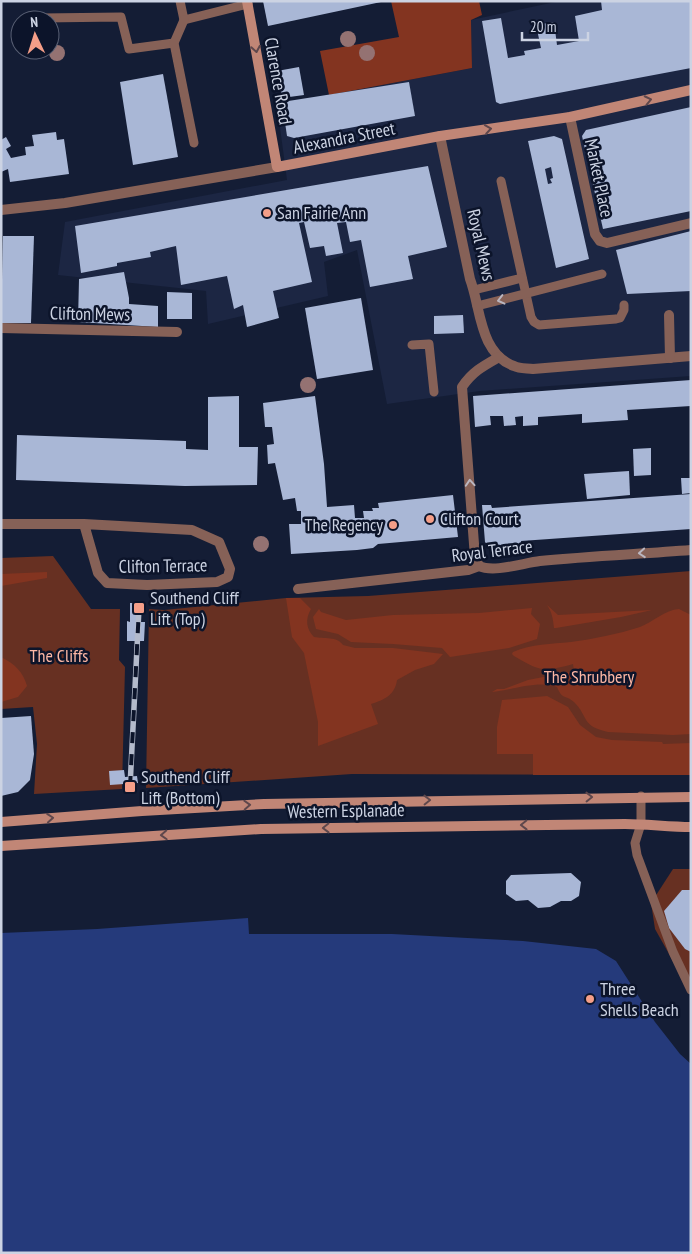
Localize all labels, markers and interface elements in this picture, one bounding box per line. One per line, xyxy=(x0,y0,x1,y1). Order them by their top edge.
north arrow xyxy=(10,10,60,60)
scale bar xyxy=(522,10,588,42)
text: N xyxy=(30,13,38,31)
text: 20 m xyxy=(530,17,556,36)
street label: Clarence Road xyxy=(260,36,297,126)
one-way arrow xyxy=(251,45,261,54)
one-way arrow xyxy=(644,95,653,106)
street label: Alexandra Street xyxy=(291,116,397,159)
one-way arrow xyxy=(485,124,493,135)
street label: Market Place xyxy=(580,137,619,219)
place label: San Fairie Ann xyxy=(277,201,366,224)
marker: San Fairie Ann xyxy=(261,207,273,219)
street label: Royal Mews xyxy=(462,207,501,283)
one-way arrow xyxy=(497,294,506,305)
street label: Clifton Mews xyxy=(50,301,130,326)
one-way arrow xyxy=(464,479,475,487)
place label: Clifton Court xyxy=(440,507,519,530)
place label: The Regency xyxy=(304,513,383,536)
marker: Clifton Court xyxy=(424,513,436,525)
marker: The Regency xyxy=(387,519,399,531)
street label: Royal Terrace xyxy=(450,534,534,567)
one-way arrow xyxy=(638,548,646,559)
street label: Clifton Terrace xyxy=(118,553,208,578)
place label: Southend Cliff Lift (Top) xyxy=(150,586,240,630)
marker: Southend Cliff Lift (Top) xyxy=(132,601,146,615)
park label: The Cliffs xyxy=(30,644,88,667)
park label: The Shrubbery xyxy=(544,665,634,688)
place label: Southend Cliff Lift (Bottom) xyxy=(141,765,231,809)
marker: Southend Cliff Lift (Bottom) xyxy=(123,780,137,794)
one-way arrow xyxy=(586,792,594,802)
one-way arrow xyxy=(424,795,431,805)
street label: Western Esplanade xyxy=(287,798,405,823)
one-way arrow xyxy=(243,799,251,810)
one-way arrow xyxy=(46,813,54,824)
one-way arrow xyxy=(519,820,527,830)
one-way arrow xyxy=(322,823,330,833)
one-way arrow xyxy=(160,830,168,841)
place label: Three Shells Beach xyxy=(600,977,679,1021)
marker: Three Shells Beach xyxy=(584,993,596,1005)

